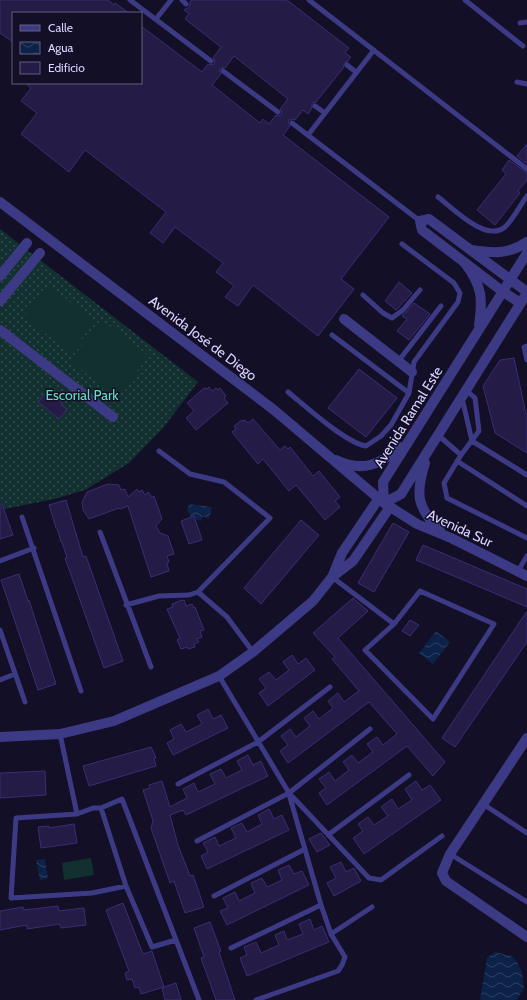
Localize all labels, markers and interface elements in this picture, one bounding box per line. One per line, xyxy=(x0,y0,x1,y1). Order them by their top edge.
legend xyxy=(12,12,142,84)
text: Calle xyxy=(48,20,73,35)
text: Agua xyxy=(48,40,74,55)
text: Edificio xyxy=(48,60,85,75)
street label: Avenida José de Diego xyxy=(145,291,261,385)
street label: Avenida Ramal Este xyxy=(370,363,446,471)
park label: Escorial Park xyxy=(45,386,119,404)
street label: Avenida Sur xyxy=(424,505,496,551)

